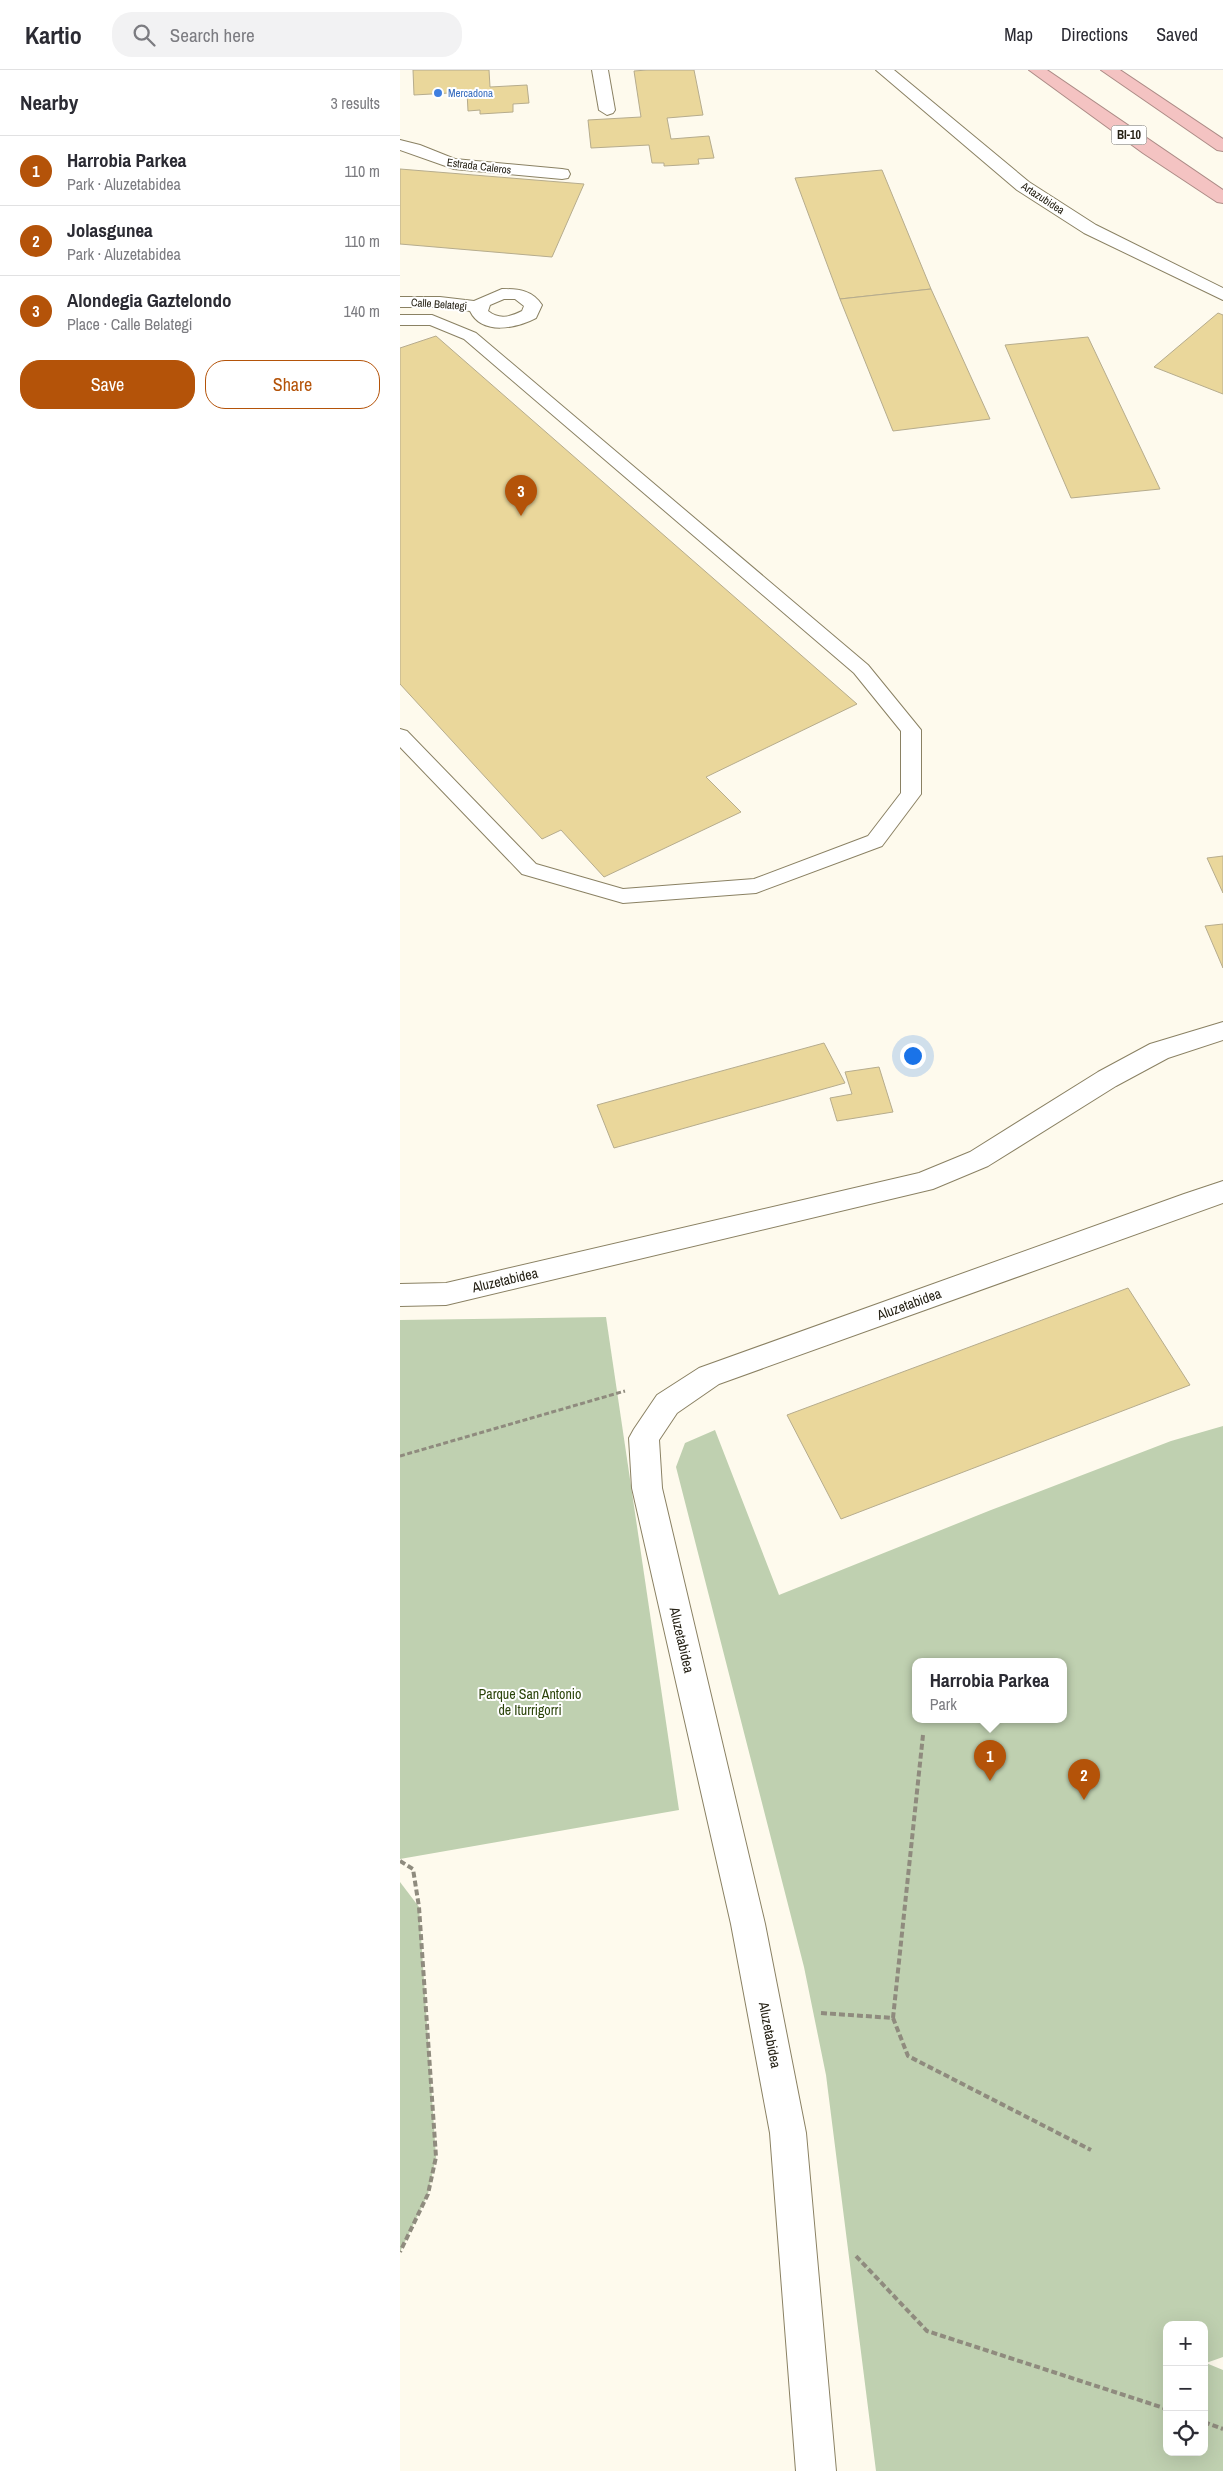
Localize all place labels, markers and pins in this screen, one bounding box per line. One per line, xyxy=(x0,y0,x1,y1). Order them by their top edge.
place label: Mercadona xyxy=(448,86,493,100)
marker: Mercadona xyxy=(432,87,444,99)
pin: 3 xyxy=(505,475,537,516)
pin: 1 xyxy=(974,1740,1006,1781)
pin: 2 xyxy=(1068,1759,1100,1800)

